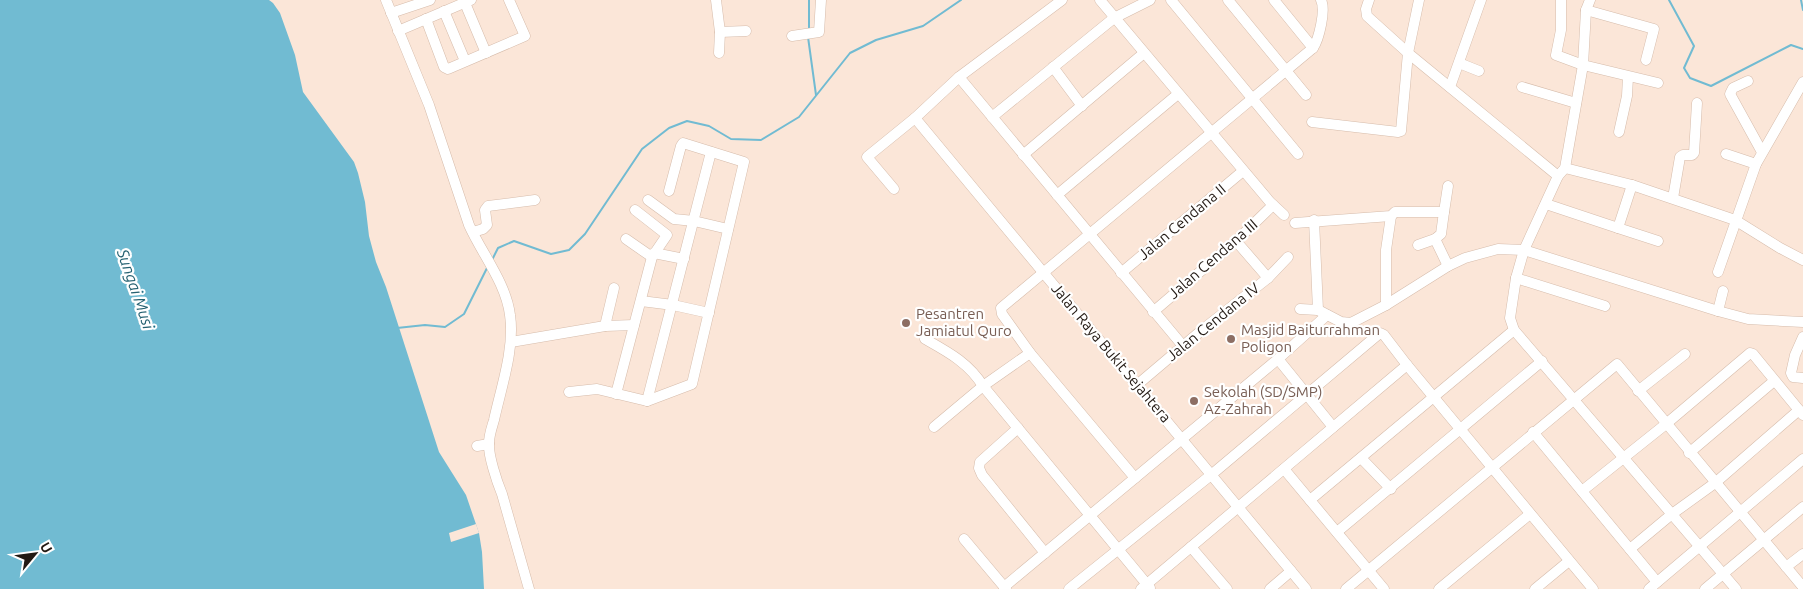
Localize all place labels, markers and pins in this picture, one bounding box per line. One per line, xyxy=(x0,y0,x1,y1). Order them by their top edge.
place label: Pesantren Jamiatul Quro xyxy=(916,305,1012,339)
marker: Pesantren Jamiatul Quro xyxy=(900,317,912,329)
place label: Masjid Baiturrahman Poligon xyxy=(1241,321,1380,355)
marker: Masjid Baiturrahman Poligon xyxy=(1225,333,1237,345)
place label: Sekolah (SD/SMP) Az-Zahrah xyxy=(1204,383,1322,417)
marker: Sekolah (SD/SMP) Az-Zahrah xyxy=(1188,395,1200,407)

